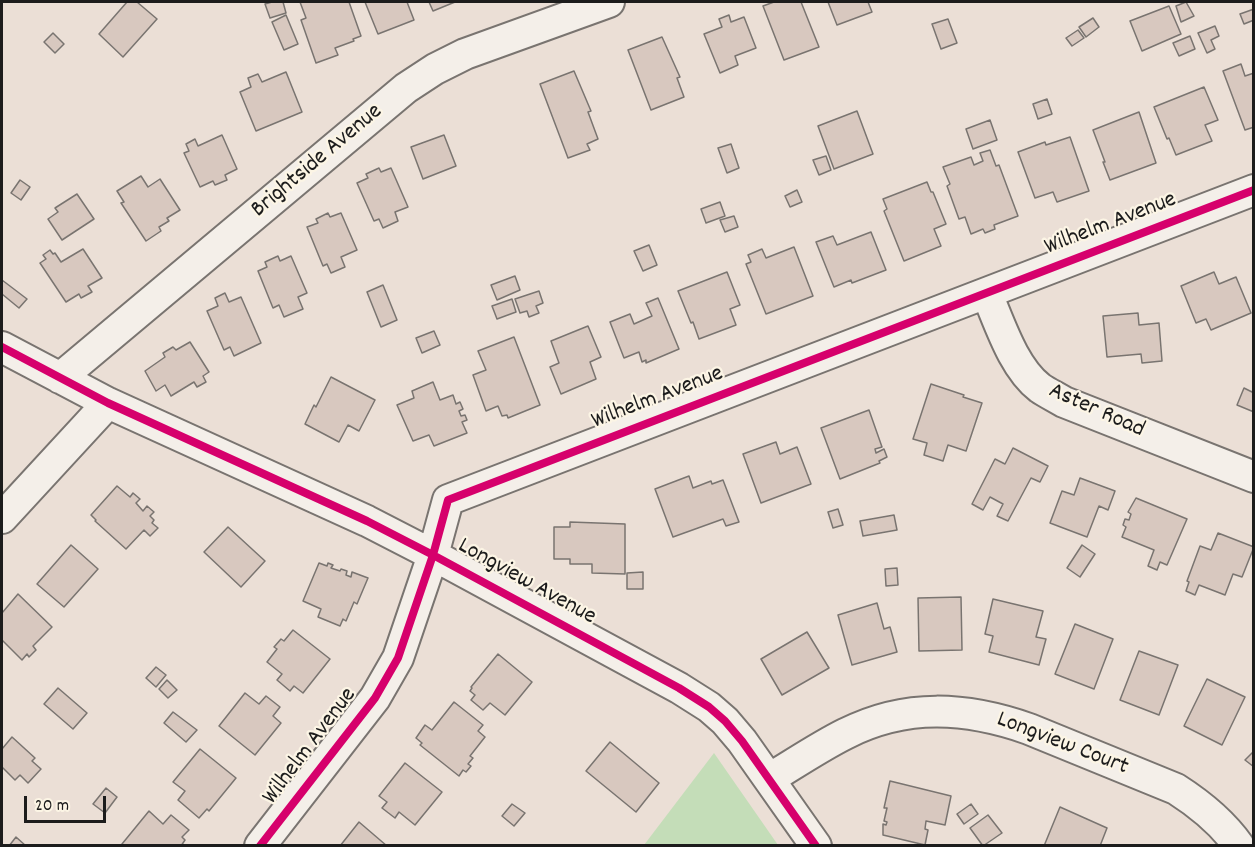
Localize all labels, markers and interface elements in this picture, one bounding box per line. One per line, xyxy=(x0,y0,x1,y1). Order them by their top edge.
street label: Brightside Avenue xyxy=(247,99,389,225)
street label: Wilhelm Avenue xyxy=(1041,187,1181,263)
street label: Wilhelm Avenue xyxy=(588,361,728,437)
street label: Aster Road xyxy=(1044,378,1148,446)
street label: Longview Avenue xyxy=(452,533,600,633)
street label: Wilhelm Avenue xyxy=(258,683,364,811)
street label: Longview Court xyxy=(992,707,1132,783)
scale bar xyxy=(27,784,110,822)
text: 20 m xyxy=(35,794,69,819)

